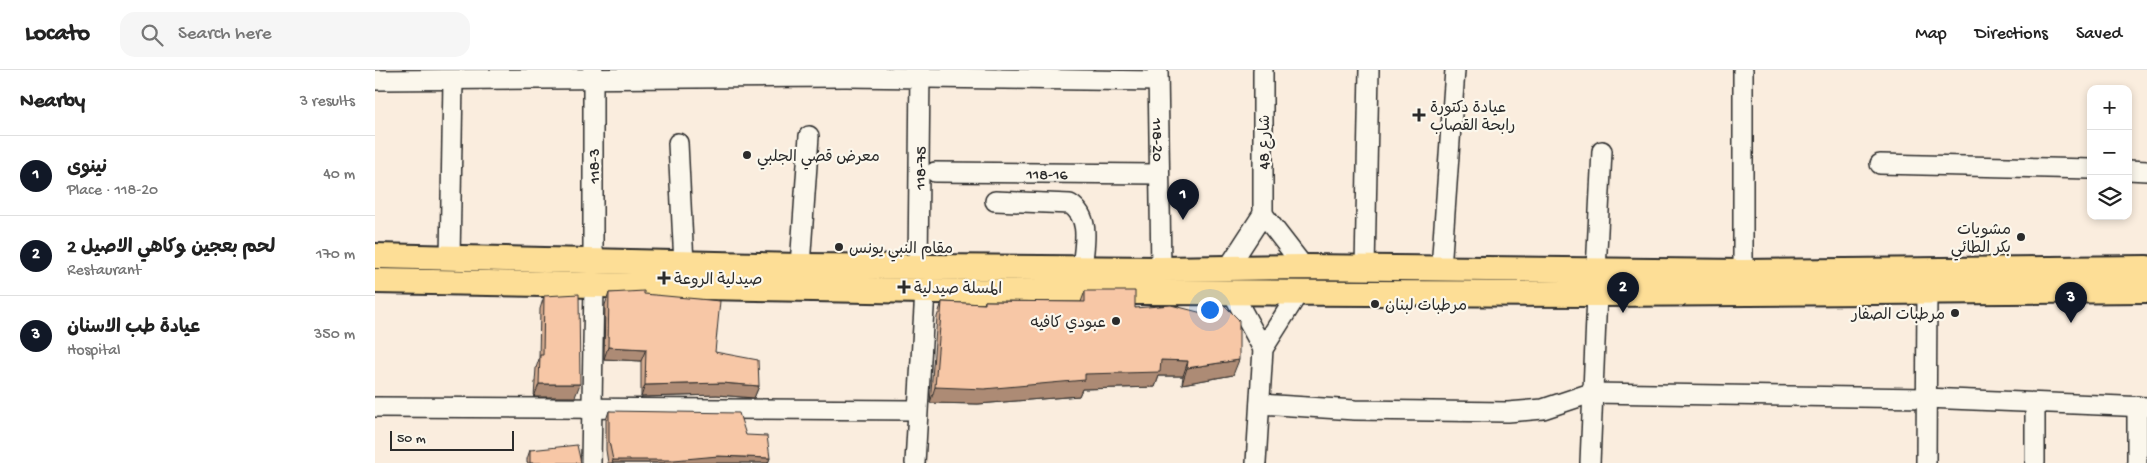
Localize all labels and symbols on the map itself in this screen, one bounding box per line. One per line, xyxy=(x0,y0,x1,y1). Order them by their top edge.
place label: عيادة دكتورة رابحة القصاب xyxy=(1430,100,1515,137)
marker: عيادة دكتورة رابحة القصاب xyxy=(1412,108,1426,122)
street label: شارع 48 xyxy=(1257,115,1276,169)
street label: 118-20 xyxy=(1146,117,1165,162)
street label: 118-75 xyxy=(913,146,932,191)
street label: 118-3 xyxy=(587,148,606,185)
marker: معرض قصي الجلبي xyxy=(741,149,753,161)
place label: معرض قصي الجلبي xyxy=(757,149,880,170)
street label: 118-16 xyxy=(1025,167,1069,186)
pin: 1 xyxy=(1167,179,1199,220)
place label: مشويات بكر الطائي xyxy=(1951,222,2011,261)
marker: مشويات بكر الطائي xyxy=(2015,231,2027,243)
marker: مقام النبي يونس xyxy=(833,241,845,253)
place label: مقام النبي يونس xyxy=(849,241,953,262)
place label: صيدلية الروعة xyxy=(674,271,762,291)
marker: صيدلية الروعة xyxy=(658,272,670,284)
pin: 2 xyxy=(1607,272,1639,313)
place label: المسلة صيدلية xyxy=(914,280,1002,300)
marker: المسلة صيدلية xyxy=(898,281,910,293)
pin: 3 xyxy=(2055,282,2087,323)
your location xyxy=(1197,297,1223,323)
marker: مرطبات لبنان xyxy=(1369,298,1381,310)
place label: مرطبات لبنان xyxy=(1385,298,1467,317)
place label: مرطبات الصفار xyxy=(1850,307,1945,326)
marker: مرطبات الصفار xyxy=(1949,307,1961,319)
place label: عبودي كافيه xyxy=(1030,315,1106,334)
marker: عبودي كافيه xyxy=(1110,315,1122,327)
scale bar xyxy=(390,428,514,451)

